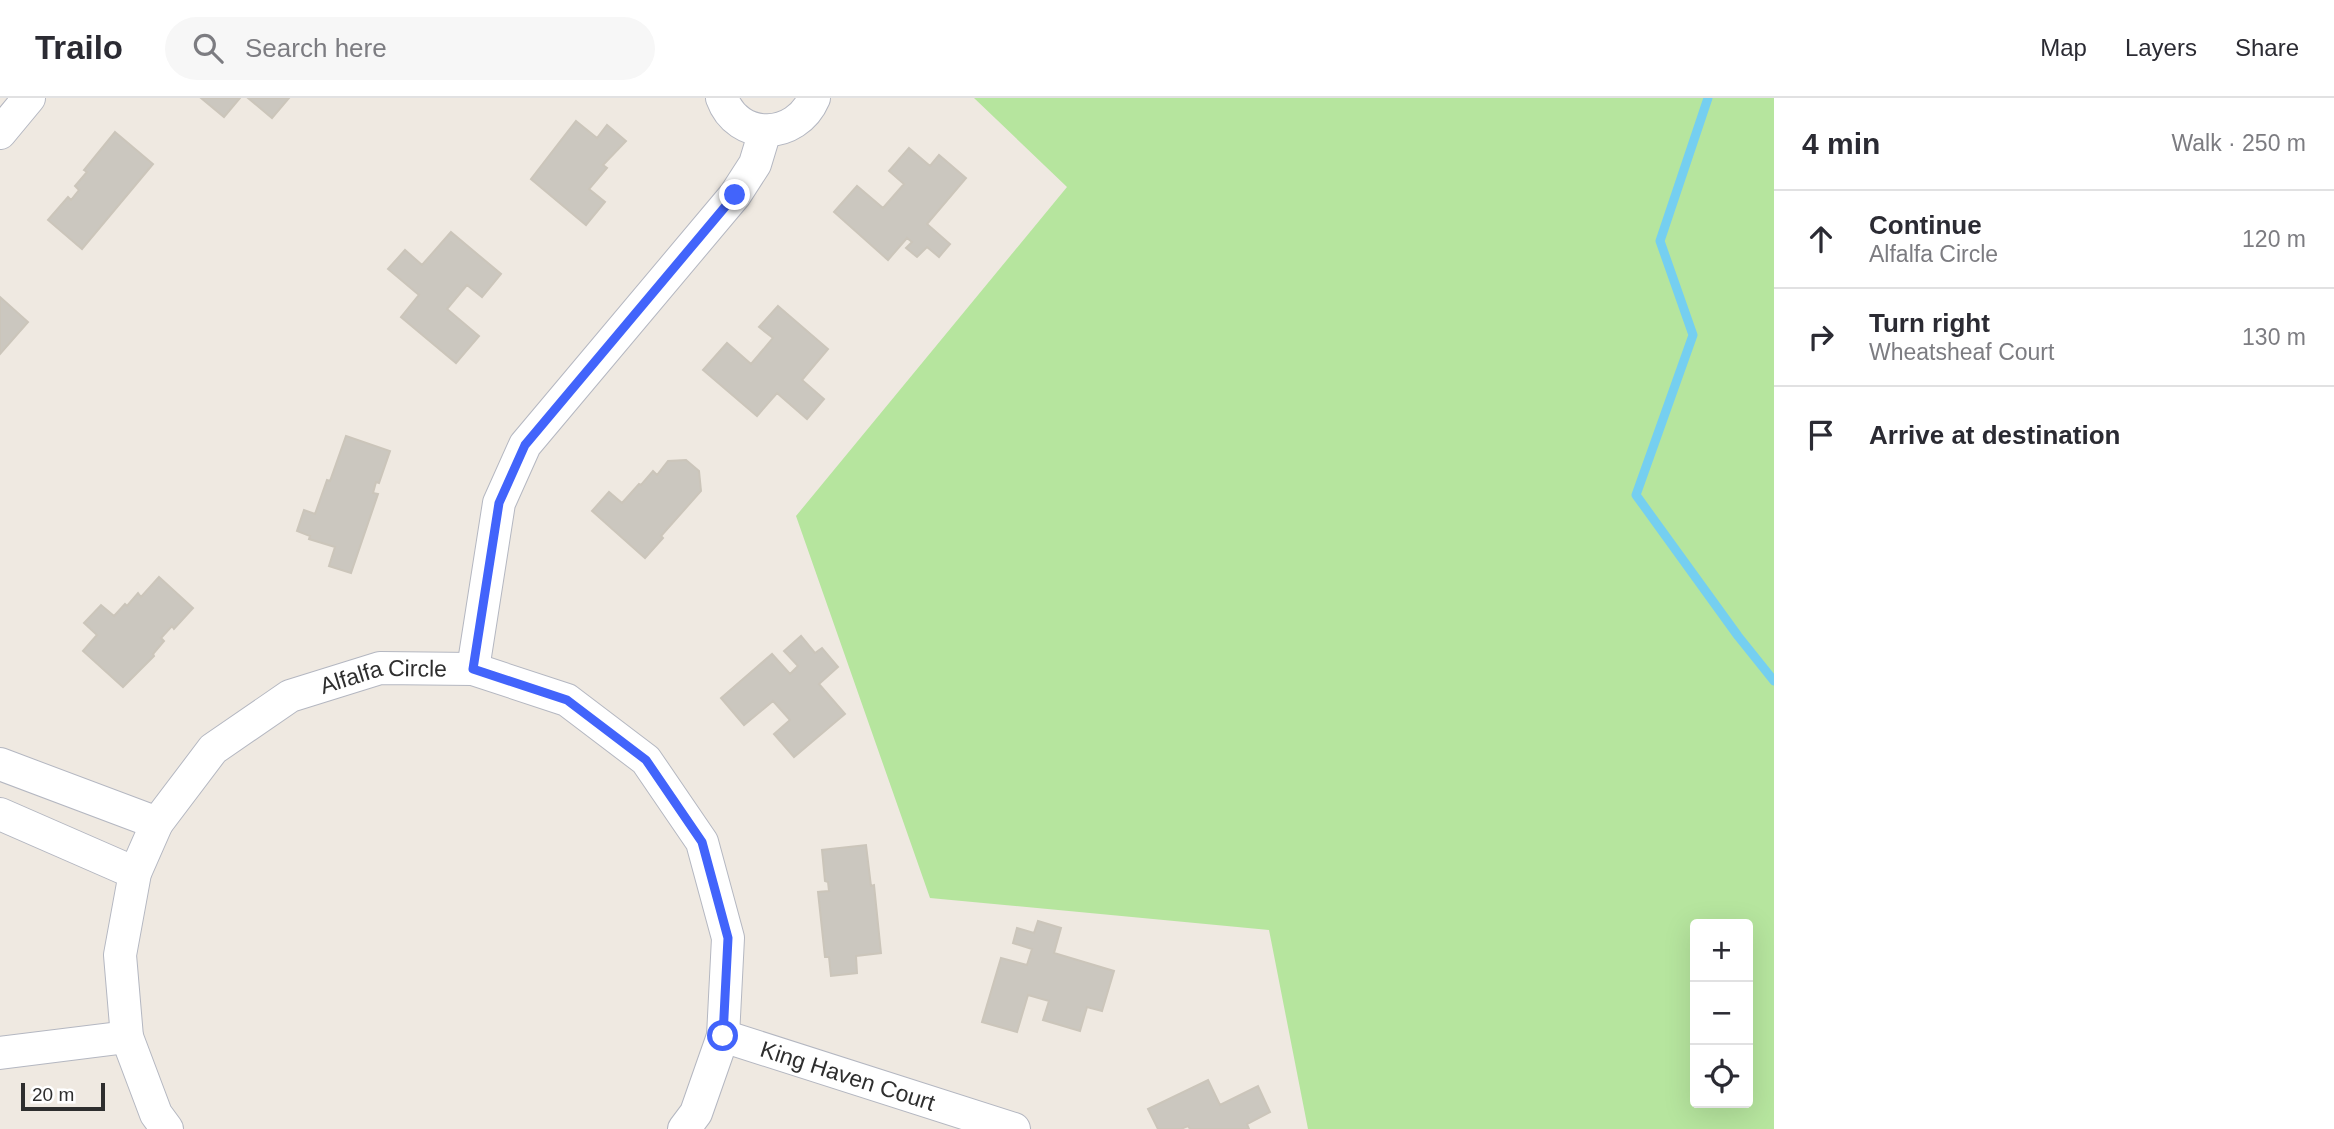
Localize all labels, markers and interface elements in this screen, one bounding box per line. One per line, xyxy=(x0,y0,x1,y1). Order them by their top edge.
search box xyxy=(165,17,655,80)
text: Trailo xyxy=(35,29,123,66)
icon: search xyxy=(189,29,227,67)
text: Search here xyxy=(245,33,387,63)
text: Map xyxy=(2040,34,2087,61)
text: Layers xyxy=(2125,34,2197,61)
text: Share xyxy=(2235,34,2299,61)
text: 4 min xyxy=(1802,127,1880,160)
text: Walk · 250 m xyxy=(2171,130,2306,156)
route end xyxy=(719,179,750,210)
text: Continue xyxy=(1869,210,1982,240)
icon: ahead xyxy=(1802,220,1840,258)
text: 120 m xyxy=(2242,226,2306,252)
text: Alfalfa Circle xyxy=(1869,241,1998,267)
text: Turn right xyxy=(1869,308,1990,338)
icon: right xyxy=(1802,318,1840,356)
text: 130 m xyxy=(2242,324,2306,350)
text: Wheatsheaf Court xyxy=(1869,339,2054,365)
icon: arrive xyxy=(1802,416,1840,454)
text: Arrive at destination xyxy=(1869,420,2120,450)
street label: Alfalfa Circle xyxy=(317,655,447,699)
map controls xyxy=(1690,919,1753,1108)
button: + xyxy=(1690,919,1753,982)
button: − xyxy=(1690,982,1753,1045)
route start xyxy=(707,1020,738,1051)
street label: King Haven Court xyxy=(757,1036,939,1116)
button: locate xyxy=(1690,1045,1753,1108)
scale bar xyxy=(21,1080,105,1112)
text: 20 m xyxy=(32,1084,74,1105)

